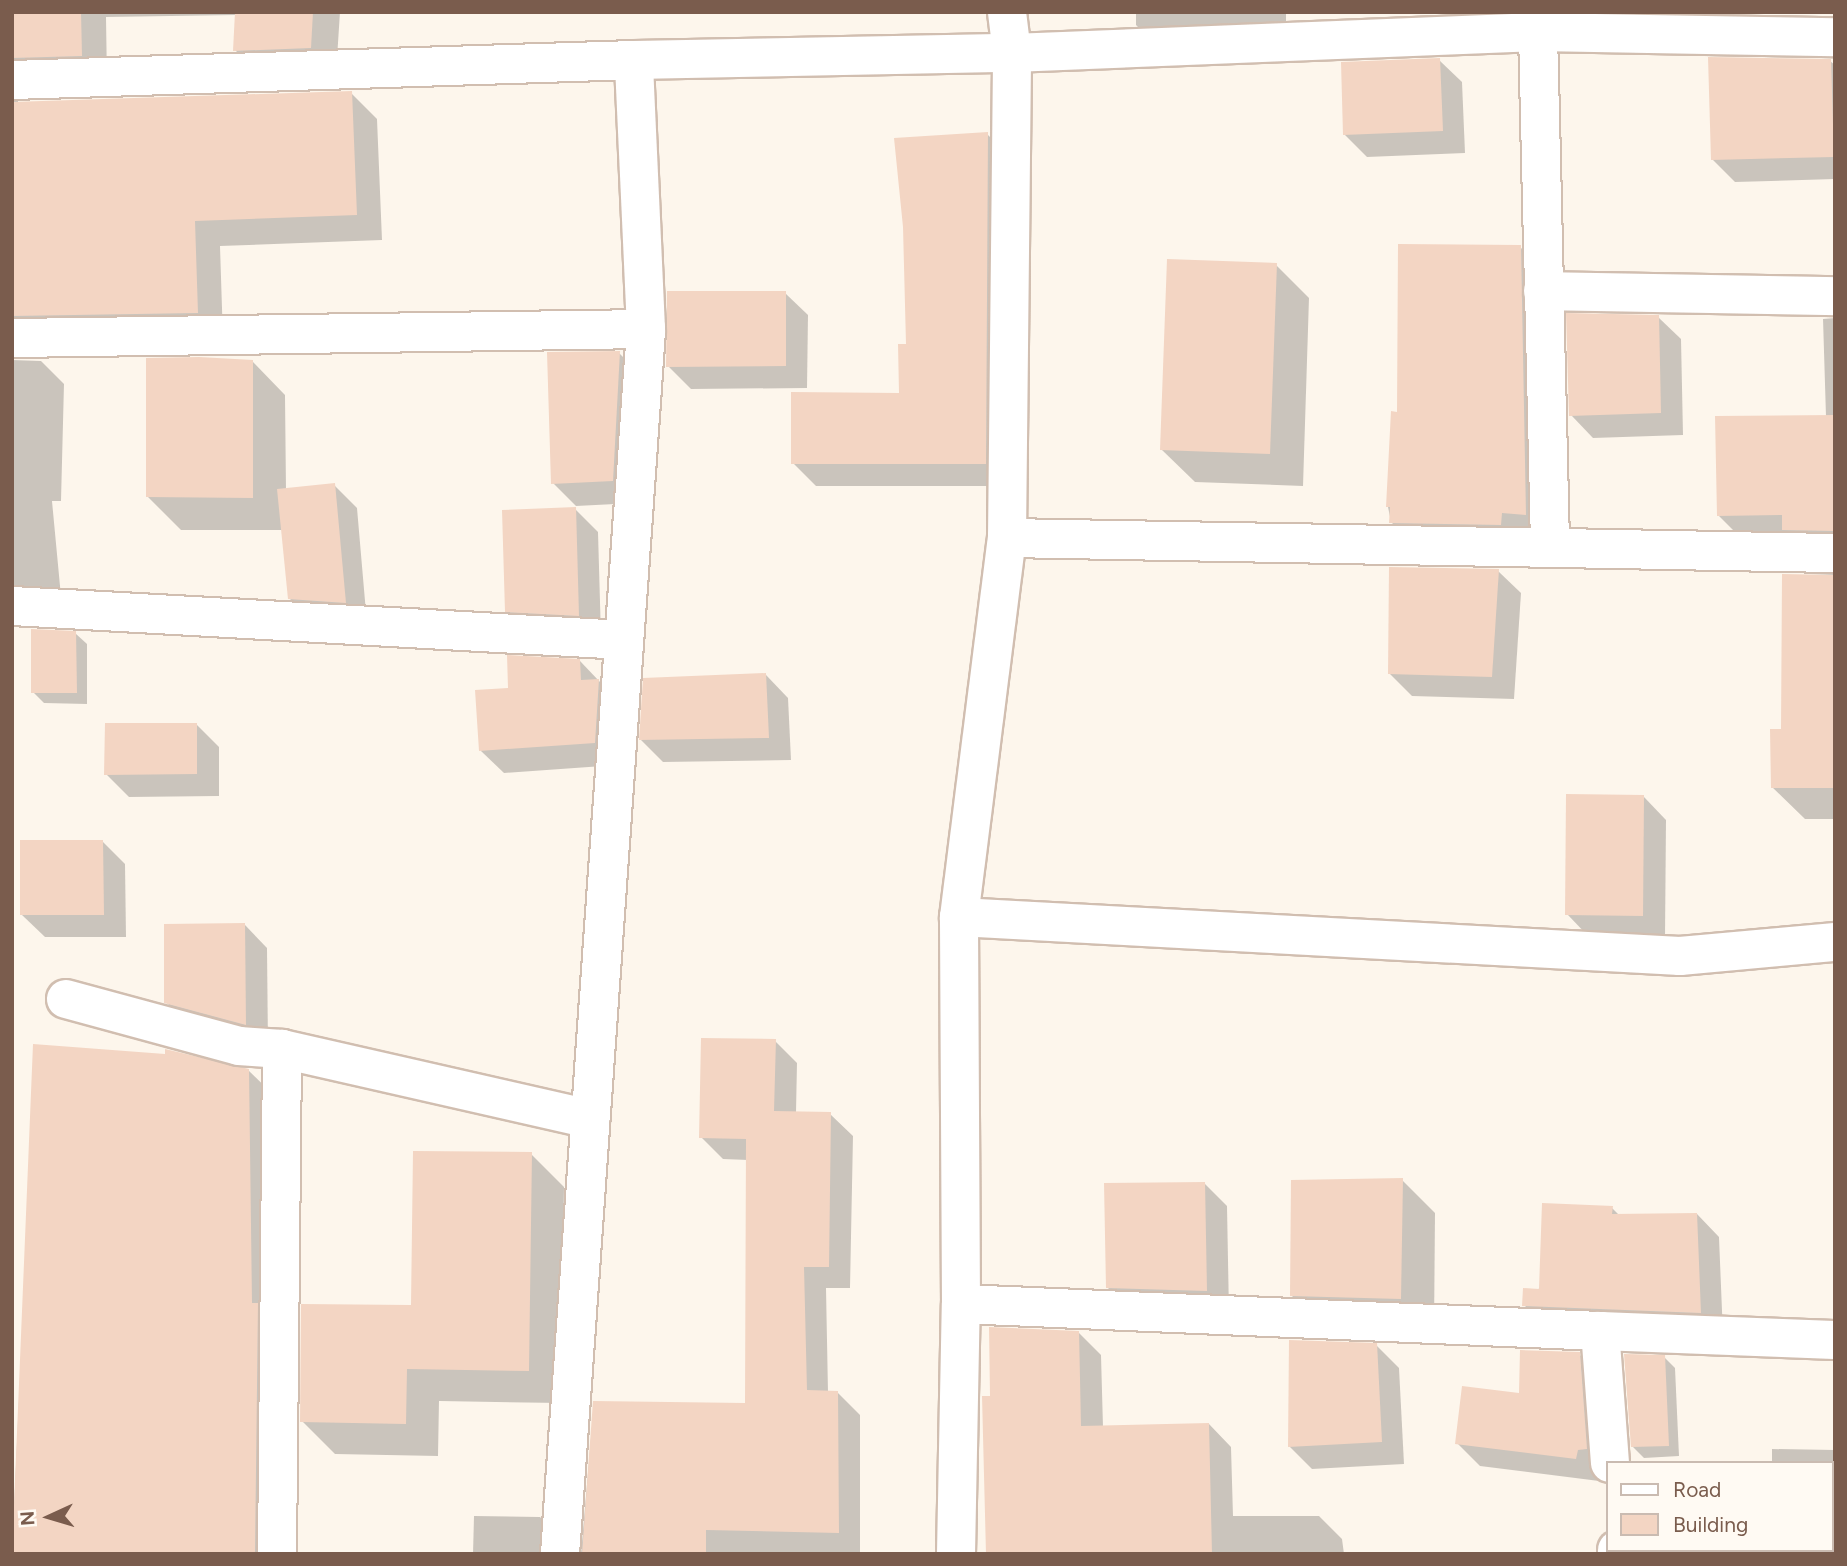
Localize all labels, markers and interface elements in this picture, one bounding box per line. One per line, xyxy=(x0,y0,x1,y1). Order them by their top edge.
legend xyxy=(1605,1461,1833,1552)
text: Road xyxy=(1673,1477,1721,1502)
north arrow xyxy=(14,1482,84,1552)
text: N xyxy=(16,1510,40,1527)
text: Building xyxy=(1673,1512,1748,1537)

